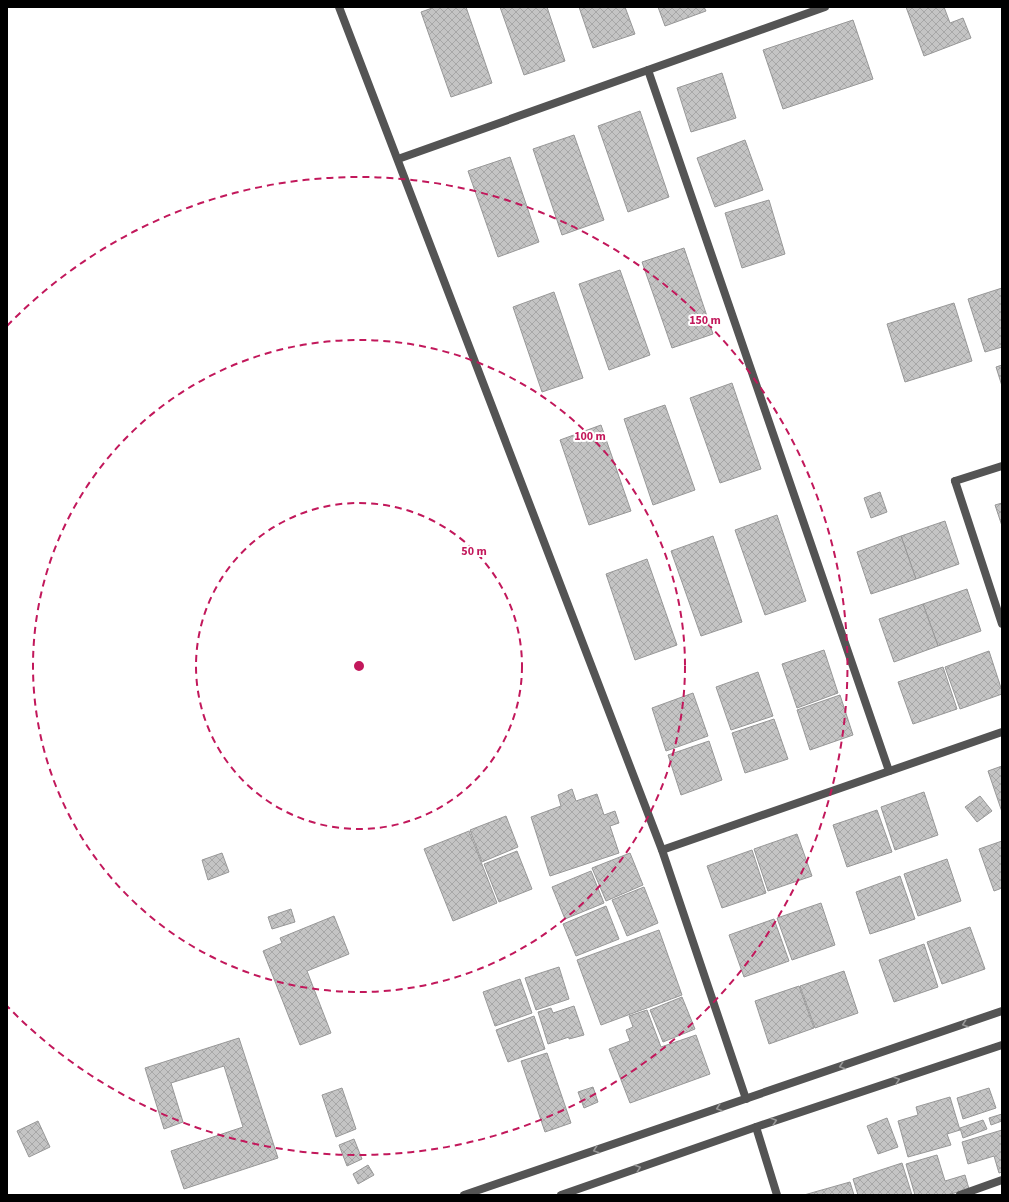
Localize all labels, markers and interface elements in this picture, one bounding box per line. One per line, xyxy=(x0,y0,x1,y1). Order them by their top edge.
text: 150 m xyxy=(689,312,721,329)
text: 100 m xyxy=(574,428,606,445)
text: 50 m xyxy=(461,543,487,560)
centre of rings xyxy=(352,659,366,673)
one-way arrow xyxy=(962,1019,969,1027)
one-way arrow xyxy=(839,1061,846,1070)
one-way arrow xyxy=(893,1077,900,1085)
one-way arrow xyxy=(716,1103,723,1112)
one-way arrow xyxy=(770,1118,777,1126)
one-way arrow xyxy=(593,1145,600,1154)
one-way arrow xyxy=(634,1165,641,1173)

